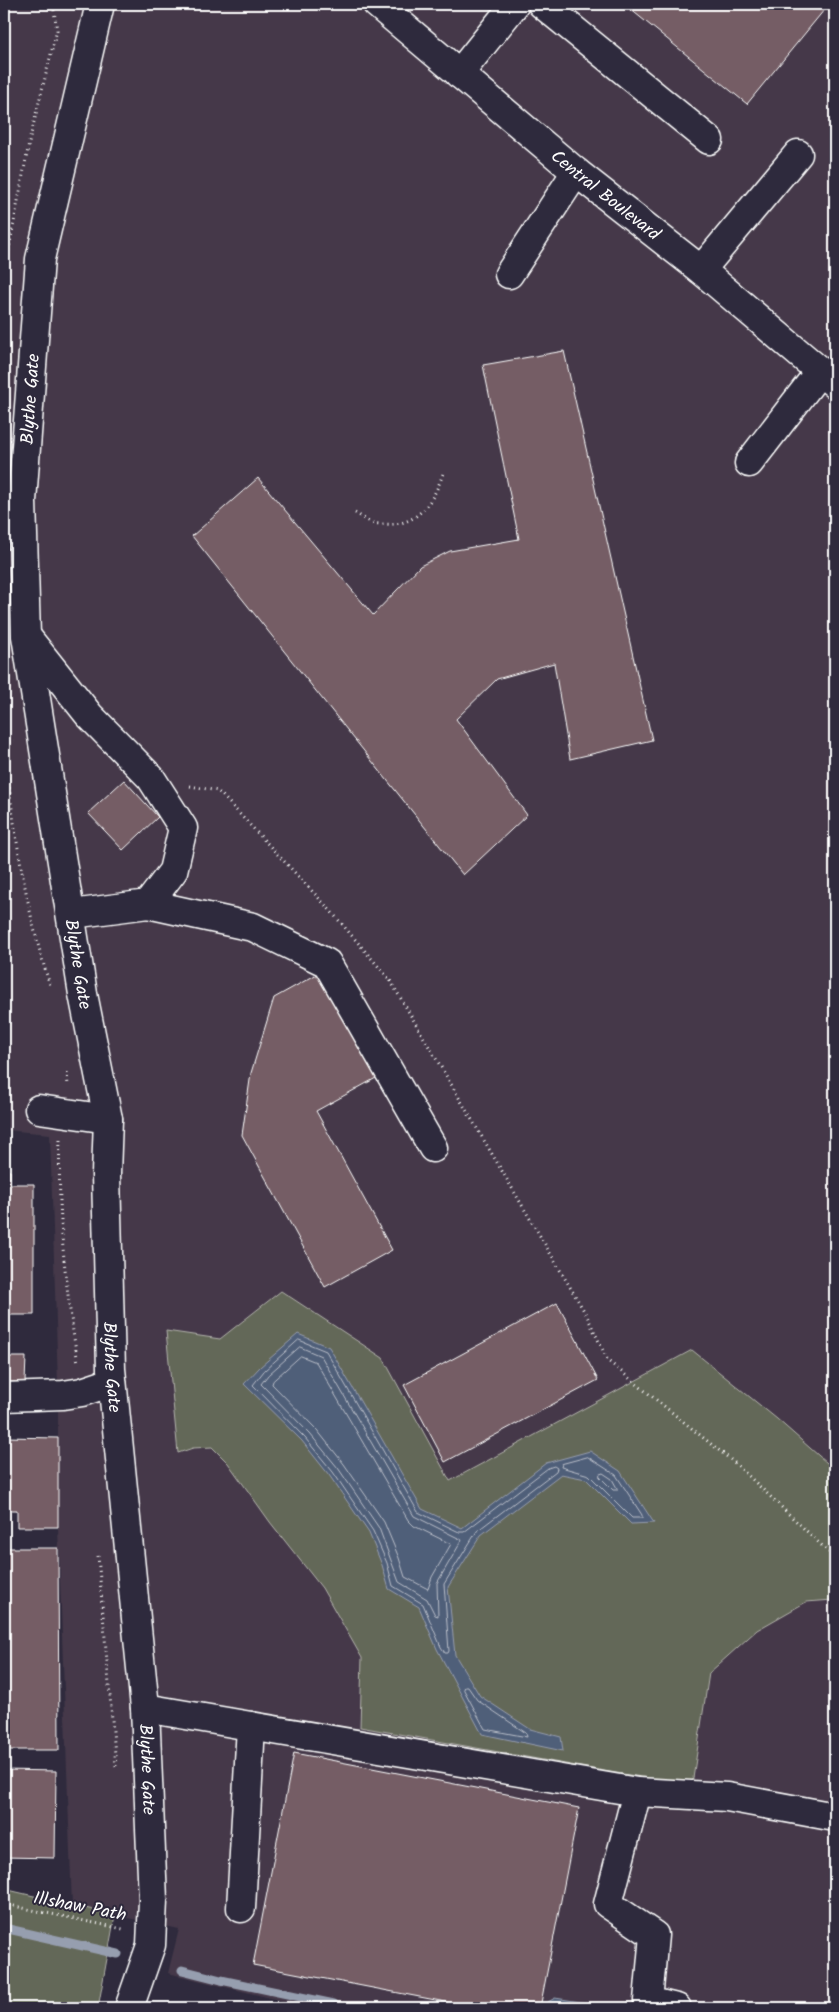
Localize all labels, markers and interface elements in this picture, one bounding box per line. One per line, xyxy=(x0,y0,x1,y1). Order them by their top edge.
street label: Central Boulevard xyxy=(543,143,667,250)
street label: Blythe Gate xyxy=(14,353,49,445)
street label: Blythe Gate xyxy=(55,917,99,1012)
street label: Blythe Gate xyxy=(94,1321,128,1414)
street label: Blythe Gate xyxy=(130,1724,162,1816)
street label: Illshaw Path xyxy=(31,1884,129,1931)

